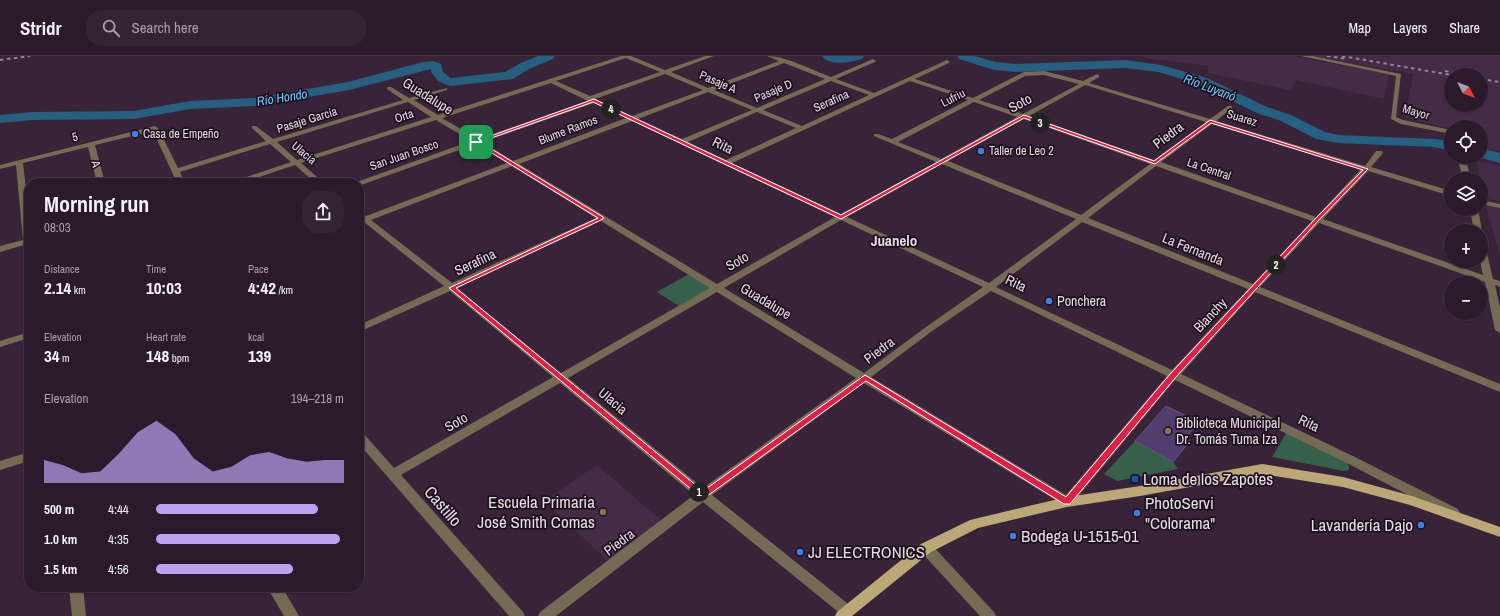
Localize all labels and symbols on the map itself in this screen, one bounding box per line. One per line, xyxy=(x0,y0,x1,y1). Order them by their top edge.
street label: Pasaje A xyxy=(697,67,739,97)
north arrow xyxy=(1444,68,1488,112)
water label: Río Luyanó xyxy=(1181,70,1238,105)
street label: Guadalupe xyxy=(399,73,457,119)
street label: Pasaje D xyxy=(751,76,795,106)
water label: Río Hondo xyxy=(256,85,309,110)
street label: Lufriu xyxy=(938,85,968,111)
street label: Serafina xyxy=(811,86,852,116)
street label: Soto xyxy=(1005,89,1035,117)
pin: 4 xyxy=(601,99,621,119)
street label: Mayor xyxy=(1401,101,1432,124)
street label: Pasaje García xyxy=(275,103,340,137)
street label: Orta xyxy=(392,105,416,127)
street label: Suarez xyxy=(1225,106,1259,130)
street label: Blume Ramos xyxy=(536,111,600,149)
pin: 3 xyxy=(1030,113,1050,133)
street label: Piedra xyxy=(1149,117,1187,152)
pin xyxy=(459,125,493,159)
place label: Casa de Empeño xyxy=(143,126,219,142)
street label: 5 xyxy=(70,128,80,145)
marker: Casa de Empeño xyxy=(130,129,140,139)
street label: Rita xyxy=(710,132,737,158)
street label: San Juan Bosco xyxy=(368,136,440,174)
street label: Ulacia xyxy=(288,138,320,168)
place label: Taller de Leo 2 xyxy=(989,143,1054,159)
marker: Taller de Leo 2 xyxy=(976,146,986,156)
street label: La Central xyxy=(1185,154,1233,184)
street label: A xyxy=(87,158,105,170)
street label: La Fernanda xyxy=(1160,229,1227,270)
district label: Juanelo xyxy=(871,230,917,251)
street label: Serafina xyxy=(452,244,499,279)
street label: Soto xyxy=(722,247,752,275)
pin: 2 xyxy=(1266,255,1286,275)
street label: Rita xyxy=(1003,270,1030,296)
street label: Guadalupe xyxy=(737,279,795,323)
place label: Ponchera xyxy=(1057,292,1107,310)
street label: Blanchy xyxy=(1189,294,1231,336)
marker: Ponchera xyxy=(1044,296,1054,306)
street label: Piedra xyxy=(860,332,898,367)
street label: Ulacia xyxy=(595,384,632,419)
street label: Soto xyxy=(441,408,471,436)
street label: Rita xyxy=(1296,410,1323,436)
place label: Biblioteca Municipal Dr. Tomás Tuma Iza xyxy=(1176,414,1280,448)
marker: Biblioteca Municipal Dr. Tomás Tuma Iza xyxy=(1163,426,1173,436)
place label: Loma de los Zapotes xyxy=(1143,467,1273,490)
marker: Loma de los Zapotes xyxy=(1130,474,1140,484)
street label: Castillo xyxy=(419,481,467,531)
pin: 1 xyxy=(689,482,709,502)
place label: Escuela Primaria José Smith Comas xyxy=(477,490,595,533)
place label: PhotoServi "Colorama" xyxy=(1145,491,1215,534)
marker: Escuela Primaria José Smith Comas xyxy=(598,507,608,517)
marker: PhotoServi "Colorama" xyxy=(1132,508,1142,518)
place label: Lavandería Dajo xyxy=(1311,513,1413,536)
marker: Lavandería Dajo xyxy=(1416,520,1426,530)
street label: Piedra xyxy=(600,524,638,559)
place label: Bodega U-1515-01 xyxy=(1021,524,1139,547)
marker: Bodega U-1515-01 xyxy=(1008,531,1018,541)
place label: JJ ELECTRONICS xyxy=(808,540,925,563)
marker: JJ ELECTRONICS xyxy=(795,547,805,557)

